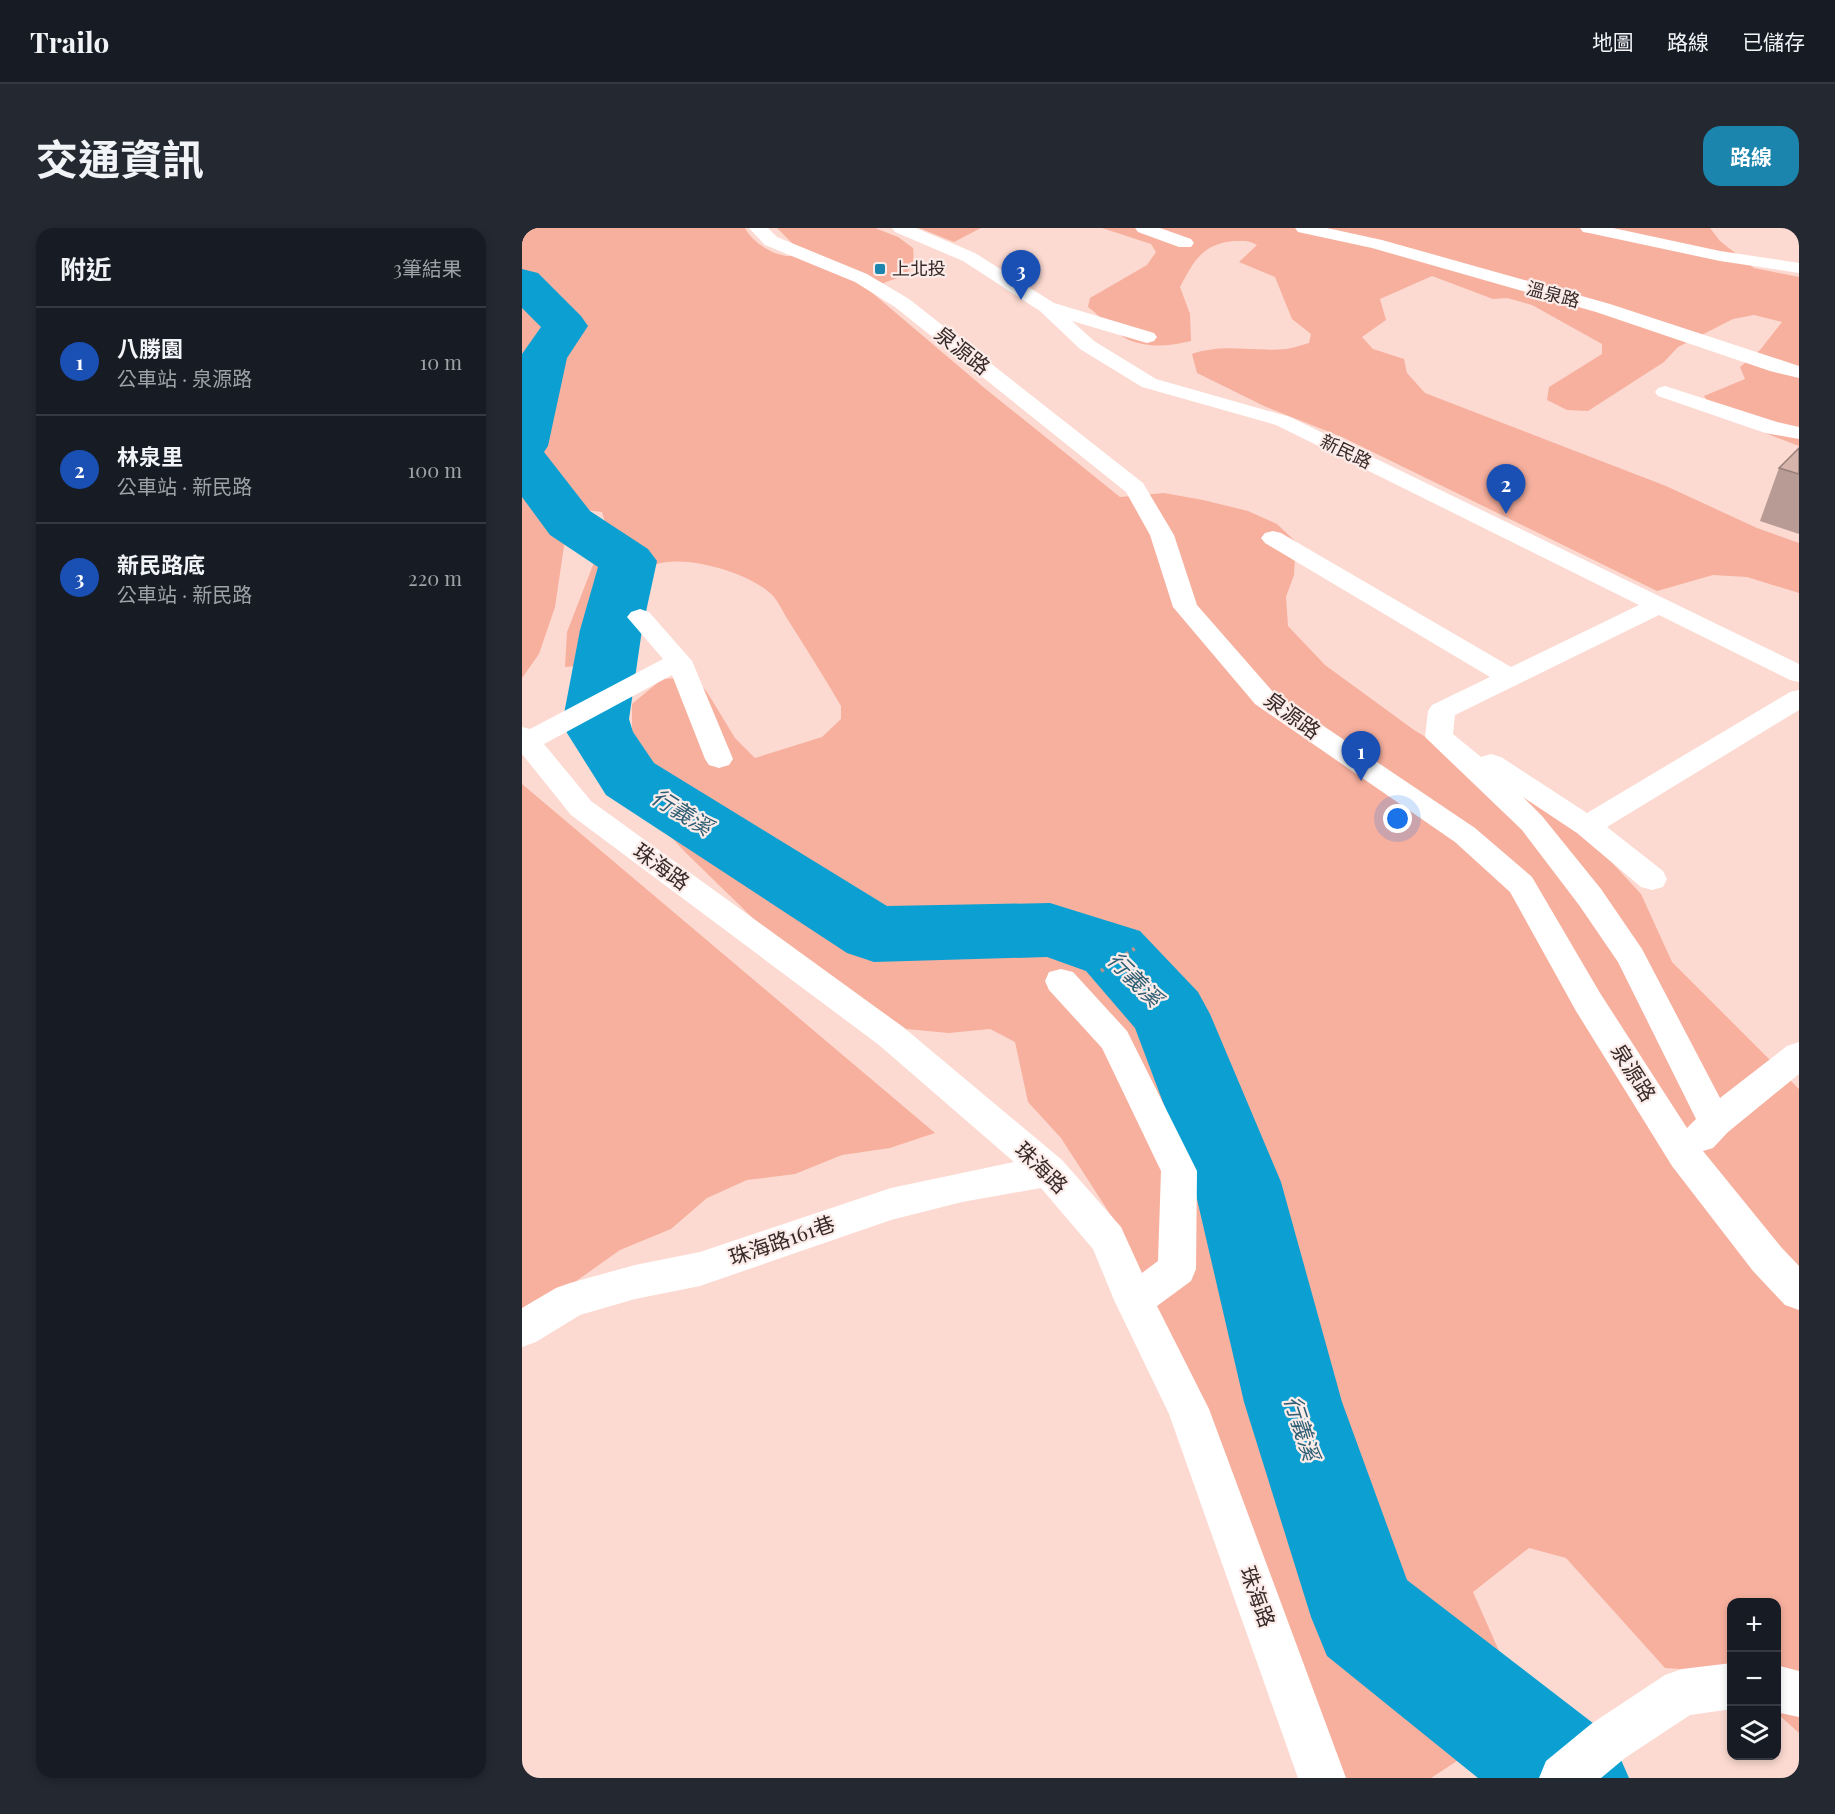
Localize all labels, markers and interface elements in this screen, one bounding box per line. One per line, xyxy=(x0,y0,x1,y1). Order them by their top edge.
text: Trailo xyxy=(30,23,109,60)
text: 地圖 xyxy=(1592,27,1634,55)
text: 路線 xyxy=(1667,27,1709,55)
text: 已儲存 xyxy=(1742,27,1805,55)
button: 路線 xyxy=(1703,126,1799,186)
text: 交通資訊 xyxy=(36,130,204,186)
pin: 3 xyxy=(1002,250,1040,300)
text: 附近 xyxy=(60,251,112,286)
text: 3筆結果 xyxy=(393,254,462,281)
place label: 上北投 xyxy=(892,256,946,280)
marker: 上北投 xyxy=(873,262,887,276)
street label: 溫泉路 xyxy=(1524,275,1582,313)
street label: 泉源路 xyxy=(930,319,997,380)
text: 八勝園 xyxy=(117,333,183,363)
text: 1 xyxy=(76,348,83,375)
text: 10 m xyxy=(420,348,462,375)
text: 公車站 · 泉源路 xyxy=(117,364,252,391)
street label: 新民路 xyxy=(1317,428,1376,474)
text: 林泉里 xyxy=(117,441,183,471)
text: 2 xyxy=(74,456,85,483)
text: 100 m xyxy=(408,456,462,483)
pin: 2 xyxy=(1486,464,1526,514)
text: 公車站 · 新民路 xyxy=(117,472,252,499)
text: 新民路底 xyxy=(117,549,205,579)
text: 3 xyxy=(75,564,84,591)
text: 220 m xyxy=(408,564,462,591)
text: 公車站 · 新民路 xyxy=(117,580,252,607)
street label: 泉源路 xyxy=(1259,685,1327,744)
pin: 1 xyxy=(1342,732,1380,781)
water label: 行義溪 xyxy=(647,781,721,843)
your location xyxy=(1383,804,1412,833)
street label: 珠海路 xyxy=(628,836,696,895)
water label: 行義溪 xyxy=(1102,944,1172,1014)
street label: 泉源路 xyxy=(1606,1038,1663,1106)
street label: 珠海路 xyxy=(1010,1135,1075,1199)
street label: 珠海路161巷 xyxy=(725,1208,838,1270)
water label: 行義溪 xyxy=(1278,1392,1328,1467)
street label: 珠海路 xyxy=(1235,1562,1283,1631)
map controls xyxy=(1727,1598,1781,1760)
button: + xyxy=(1727,1598,1781,1652)
button: − xyxy=(1727,1652,1781,1706)
button: layers xyxy=(1727,1706,1781,1760)

